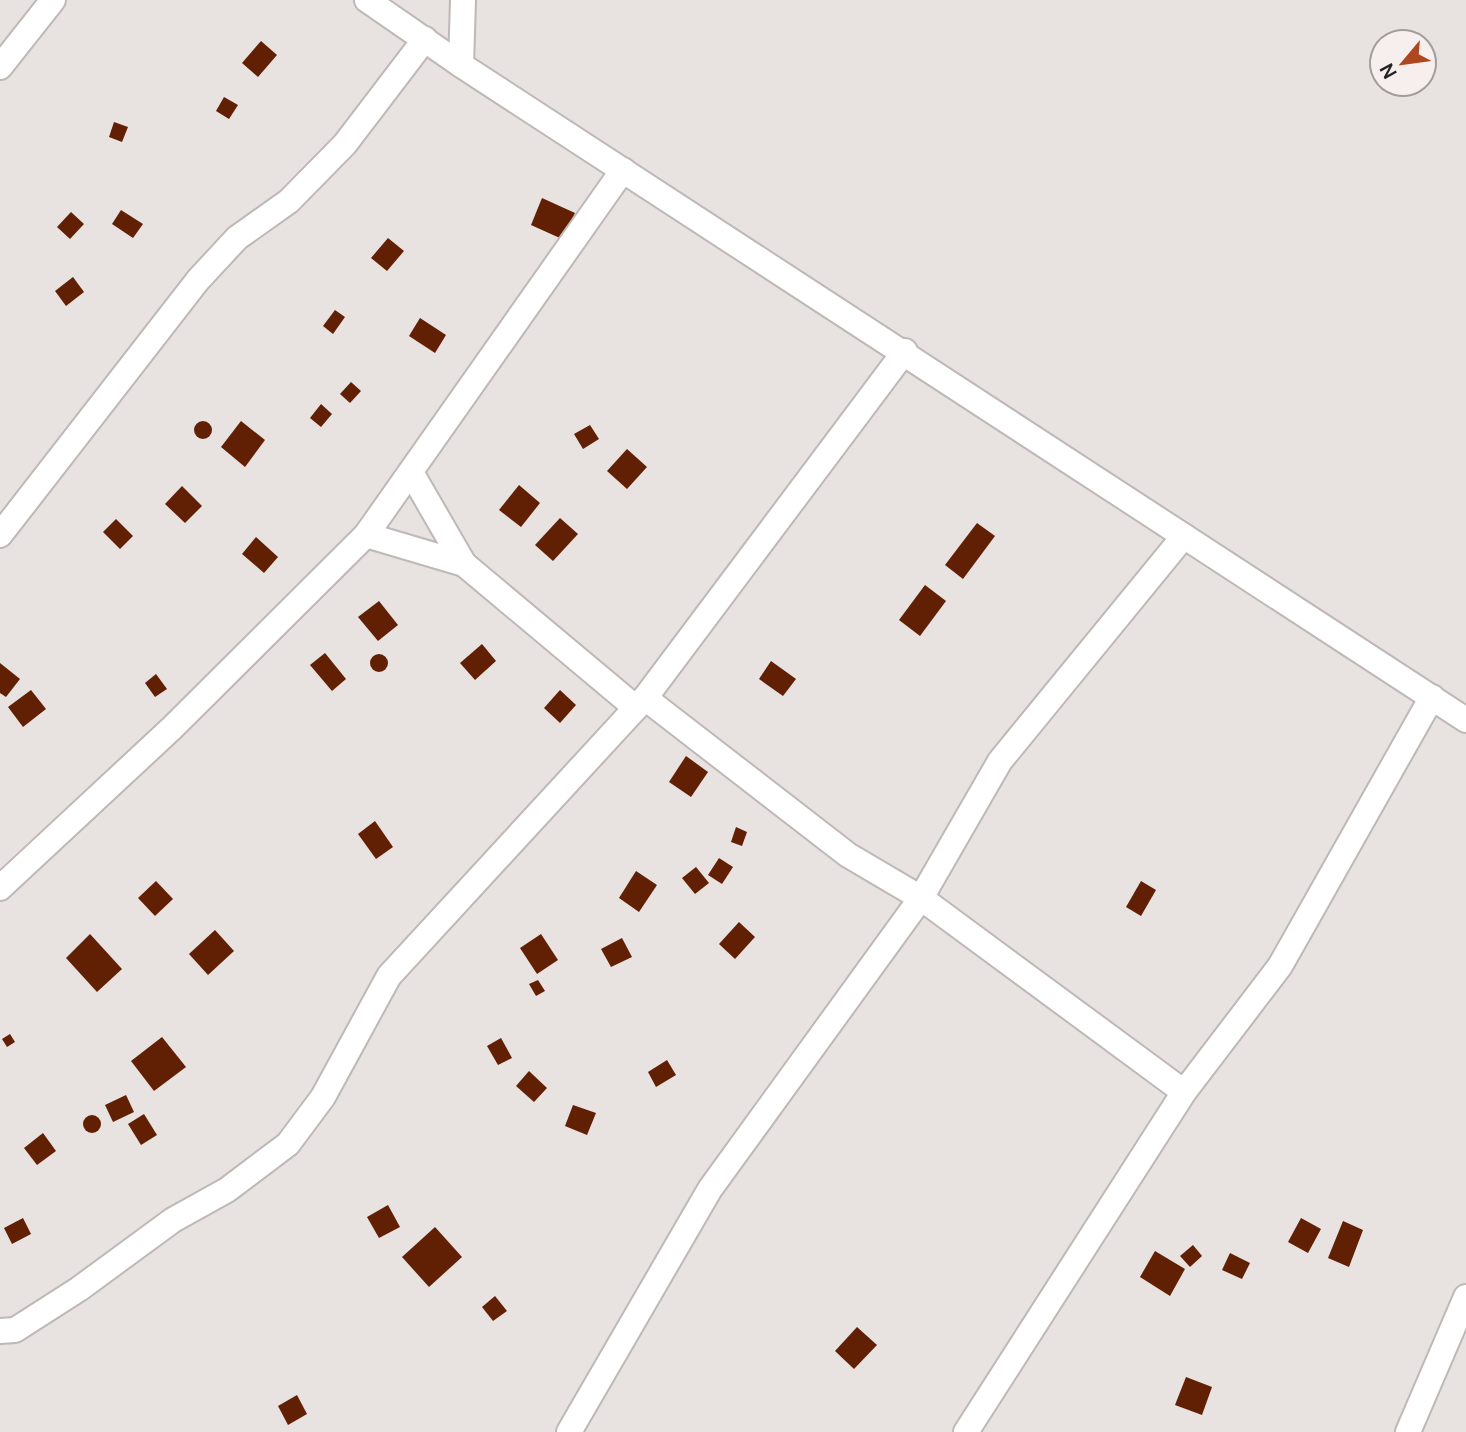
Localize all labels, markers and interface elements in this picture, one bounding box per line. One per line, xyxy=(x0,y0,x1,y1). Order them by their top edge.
north arrow xyxy=(1368,28,1438,98)
text: N xyxy=(1373,59,1403,84)

